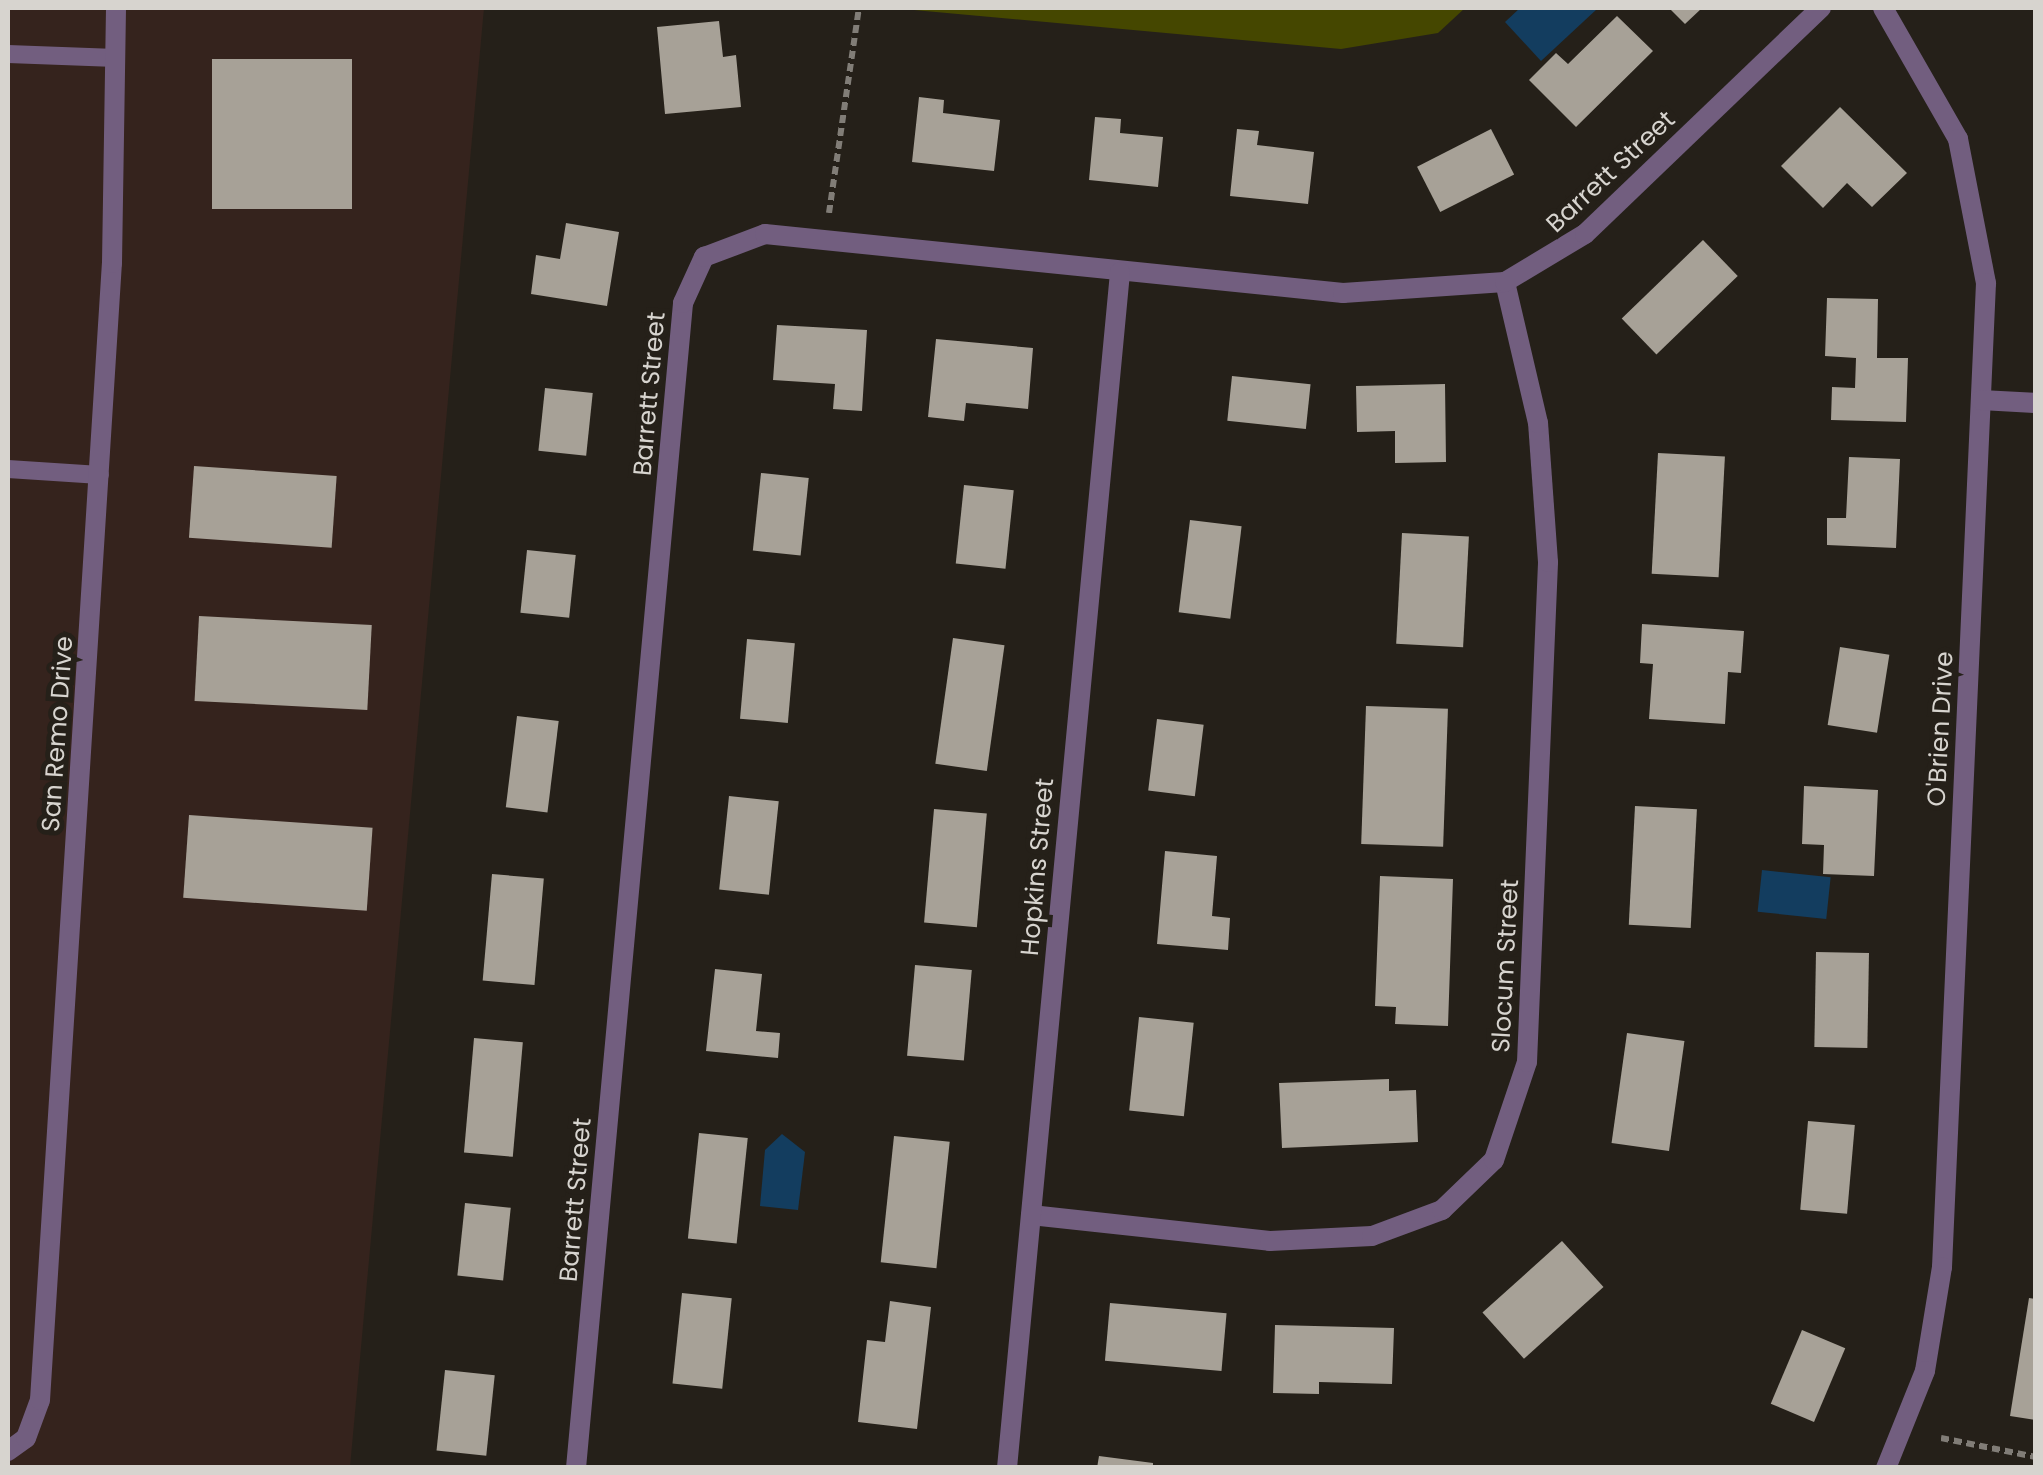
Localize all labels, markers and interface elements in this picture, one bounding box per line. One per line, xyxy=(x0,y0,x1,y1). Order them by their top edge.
street label: Barrett Street xyxy=(1541,105,1681,239)
street label: Barrett Street xyxy=(628,311,672,477)
street label: San Remo Drive xyxy=(36,635,80,833)
street label: O'Brien Drive xyxy=(1922,651,1960,807)
street label: Hopkins Street xyxy=(1015,777,1061,957)
street label: Slocum Street xyxy=(1486,879,1526,1053)
street label: Barrett Street xyxy=(554,1117,598,1283)

